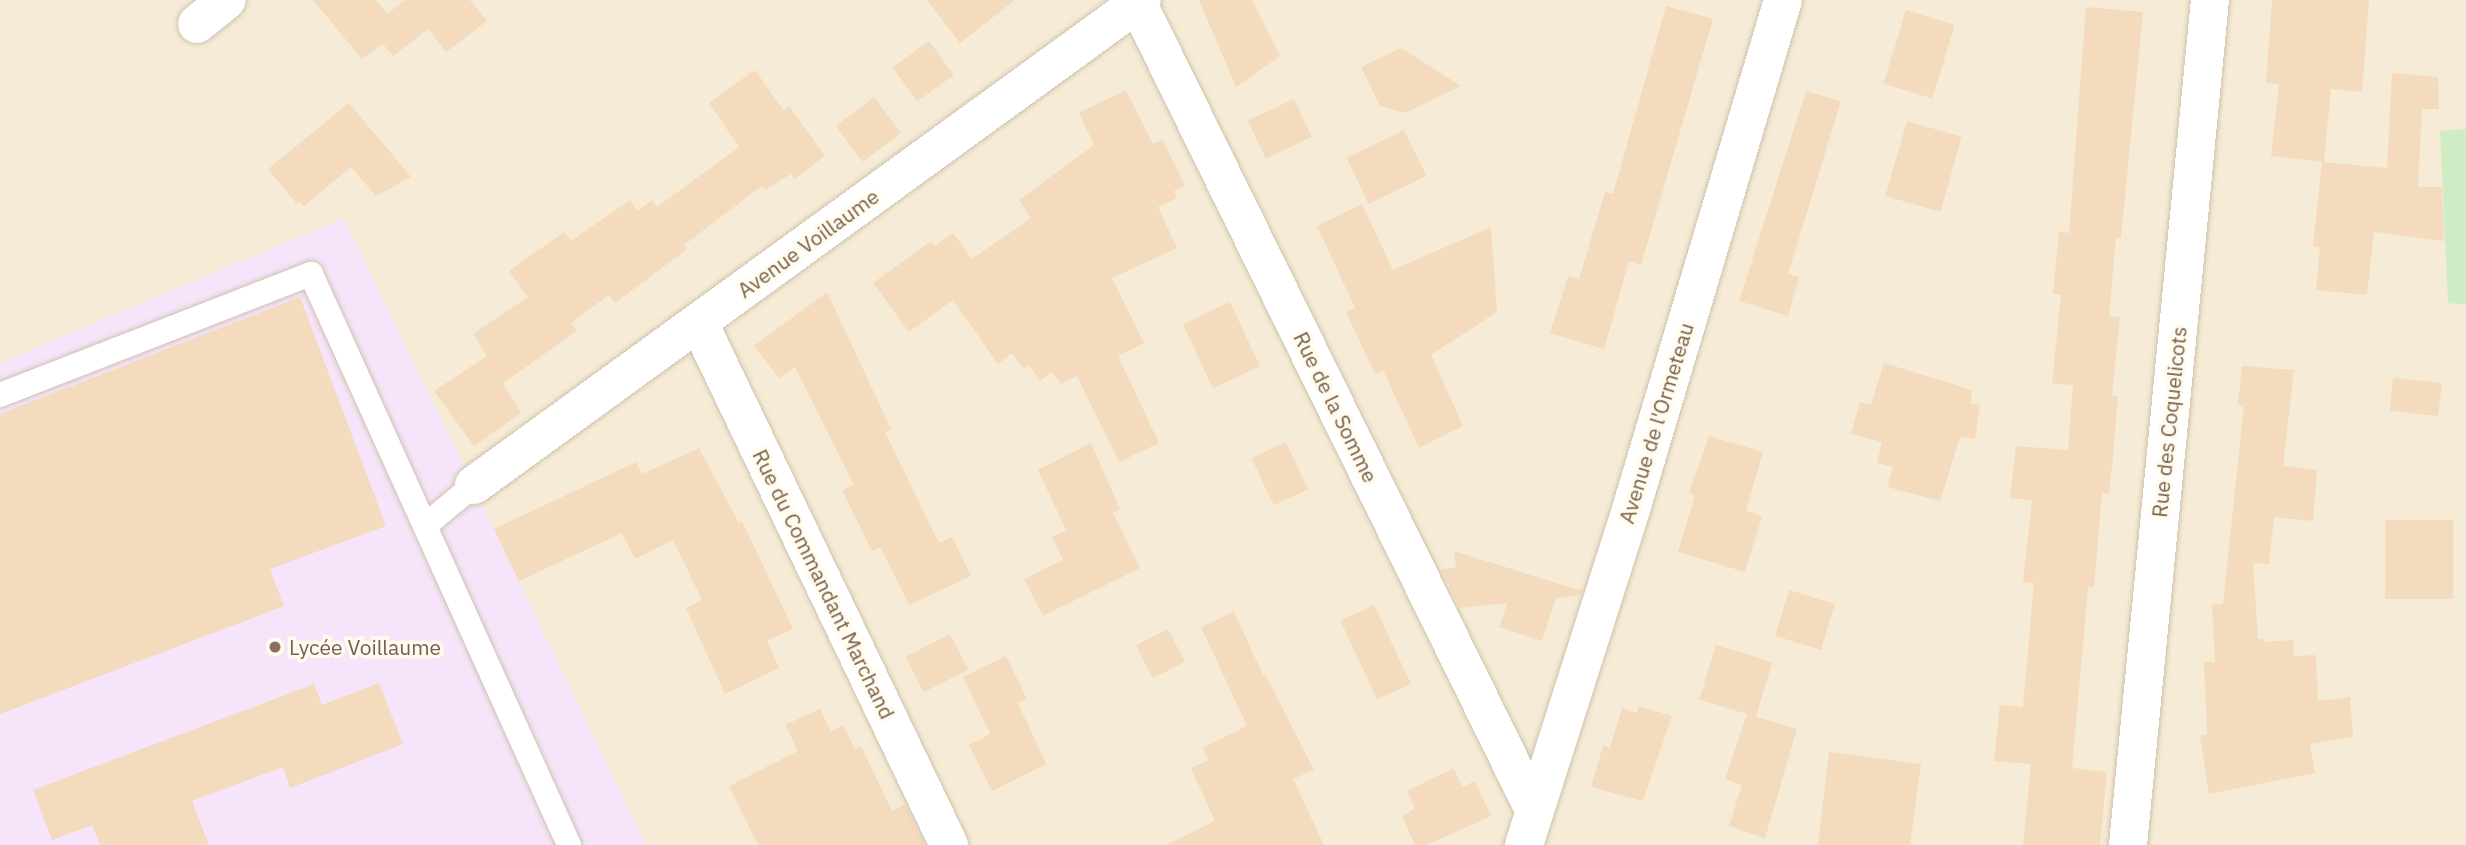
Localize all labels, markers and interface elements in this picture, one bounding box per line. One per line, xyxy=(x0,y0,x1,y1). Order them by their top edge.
street label: Avenue Voillaume xyxy=(732,183,884,303)
street label: Avenue de l'Ormeteau xyxy=(1613,320,1699,526)
street label: Rue des Coquelicots xyxy=(2146,325,2192,519)
street label: Rue de la Somme xyxy=(1289,328,1383,486)
street label: Rue du Commandant Marchand xyxy=(748,445,900,723)
place label: Lycée Voillaume xyxy=(289,634,441,660)
marker: Lycée Voillaume xyxy=(267,639,283,655)

